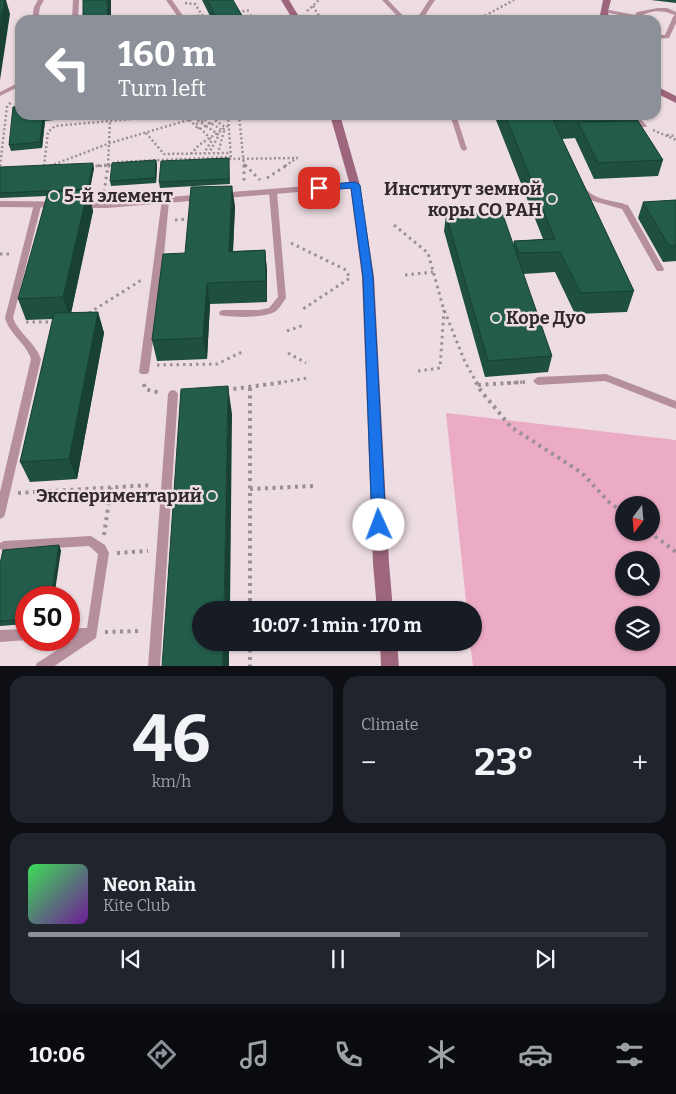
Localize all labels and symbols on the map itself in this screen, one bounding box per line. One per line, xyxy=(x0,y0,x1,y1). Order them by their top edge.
pin xyxy=(298,167,340,209)
place label: Институт земной коры СО РАН xyxy=(384,178,542,221)
place label: 5-й элемент xyxy=(64,185,173,207)
marker: 5-й элемент xyxy=(48,190,60,202)
marker: Институт земной коры СО РАН xyxy=(546,193,558,205)
place label: Коре Дуо xyxy=(506,307,586,329)
marker: Коре Дуо xyxy=(490,312,502,324)
place label: Экспериментарий xyxy=(36,485,202,507)
marker: Экспериментарий xyxy=(206,490,218,502)
north arrow xyxy=(615,496,660,541)
position arrow xyxy=(352,498,404,550)
speed limit sign: 50 xyxy=(15,586,80,651)

